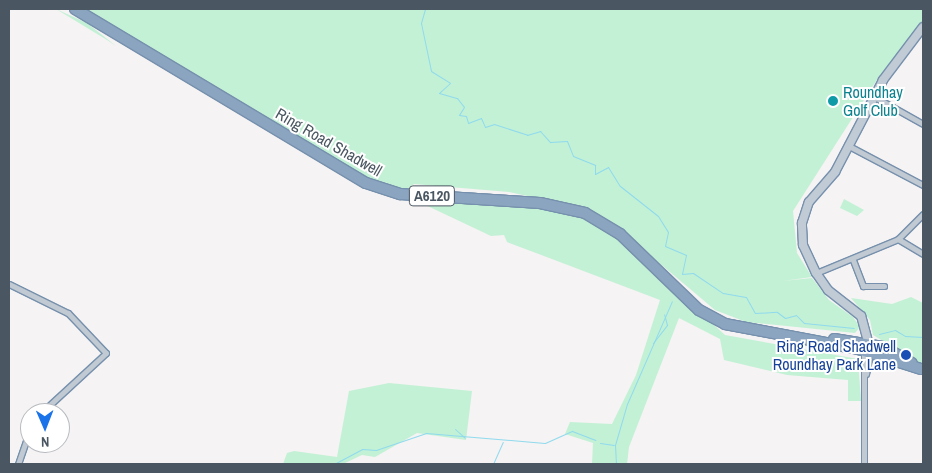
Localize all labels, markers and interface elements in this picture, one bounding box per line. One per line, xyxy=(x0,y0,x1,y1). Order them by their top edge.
place label: Roundhay Golf Club xyxy=(843,82,903,120)
marker: Roundhay Golf Club xyxy=(827,95,839,107)
street label: Ring Road Shadwell xyxy=(272,104,386,180)
road number: A6120 xyxy=(408,184,456,208)
place label: Ring Road Shadwell Roundhay Park Lane xyxy=(773,336,896,374)
marker: Ring Road Shadwell Roundhay Park Lane xyxy=(900,349,912,361)
north arrow xyxy=(20,403,70,453)
text: N xyxy=(41,433,50,451)

